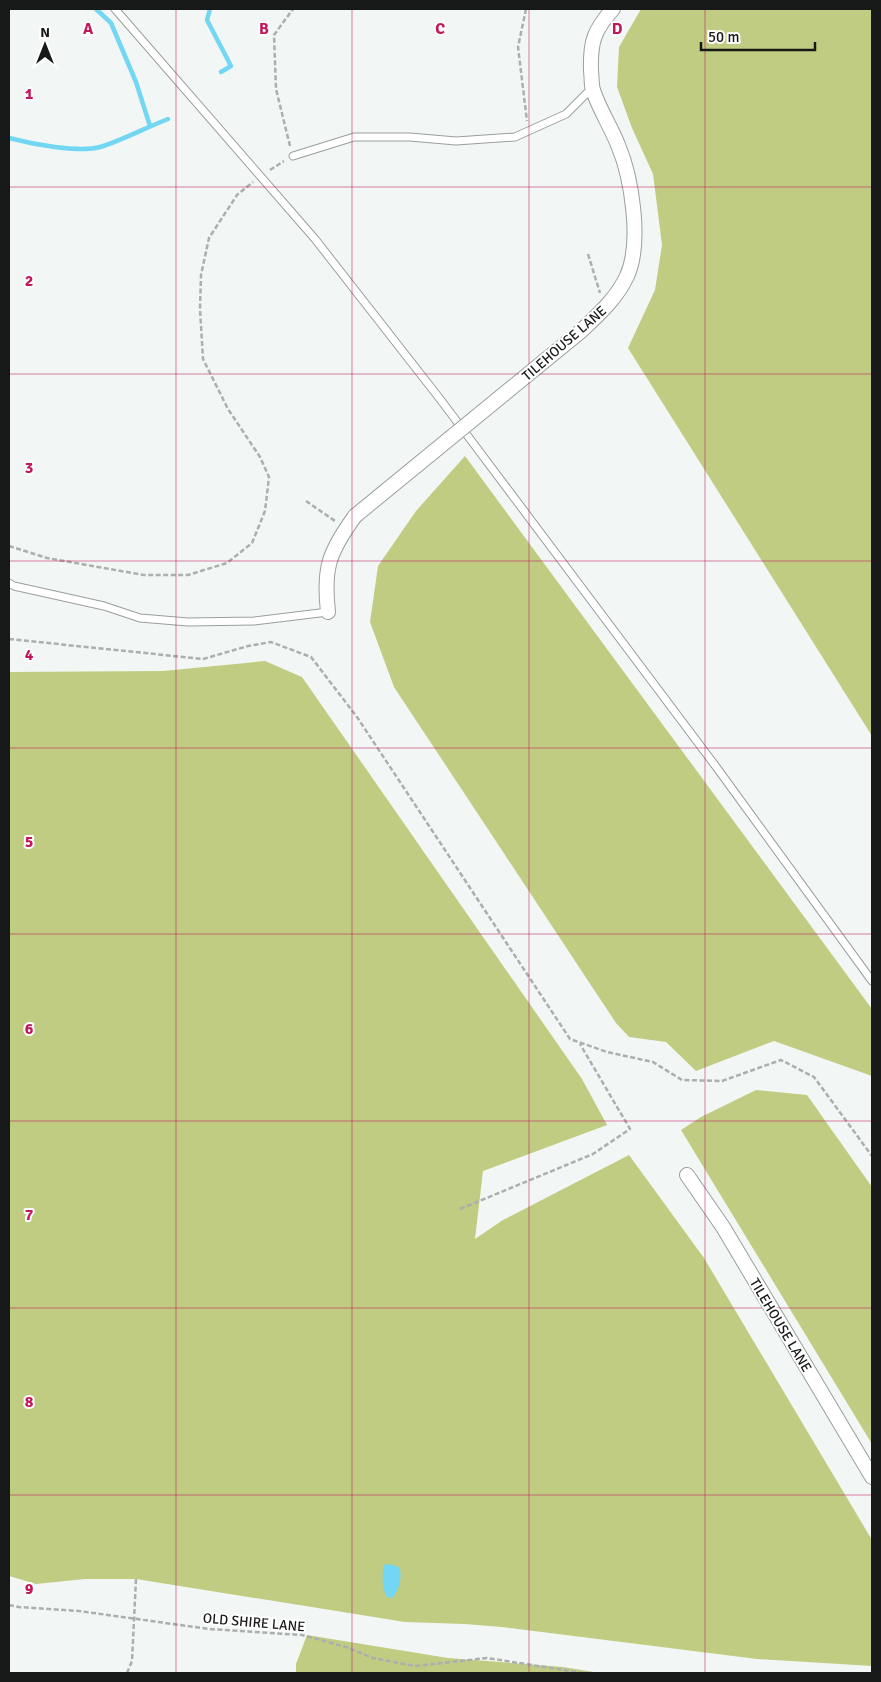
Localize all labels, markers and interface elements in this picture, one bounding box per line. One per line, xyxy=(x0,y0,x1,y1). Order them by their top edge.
text: A xyxy=(83,19,94,39)
text: B xyxy=(259,19,269,39)
text: C xyxy=(435,19,445,39)
text: D xyxy=(612,19,623,39)
north arrow xyxy=(20,20,70,70)
scale bar xyxy=(701,20,815,52)
text: N xyxy=(40,24,50,41)
text: 50 m xyxy=(708,28,739,46)
text: 1 xyxy=(25,84,34,104)
text: 2 xyxy=(25,271,33,291)
street label: TILEHOUSE LANE xyxy=(519,302,610,385)
text: 3 xyxy=(25,458,33,478)
text: 4 xyxy=(25,645,34,665)
text: 5 xyxy=(25,832,33,852)
text: 6 xyxy=(25,1019,34,1039)
text: 7 xyxy=(25,1205,34,1225)
street label: TILEHOUSE LANE xyxy=(746,1275,815,1375)
text: 8 xyxy=(25,1392,34,1412)
text: 9 xyxy=(25,1579,34,1599)
street label: OLD SHIRE LANE xyxy=(202,1610,306,1635)

